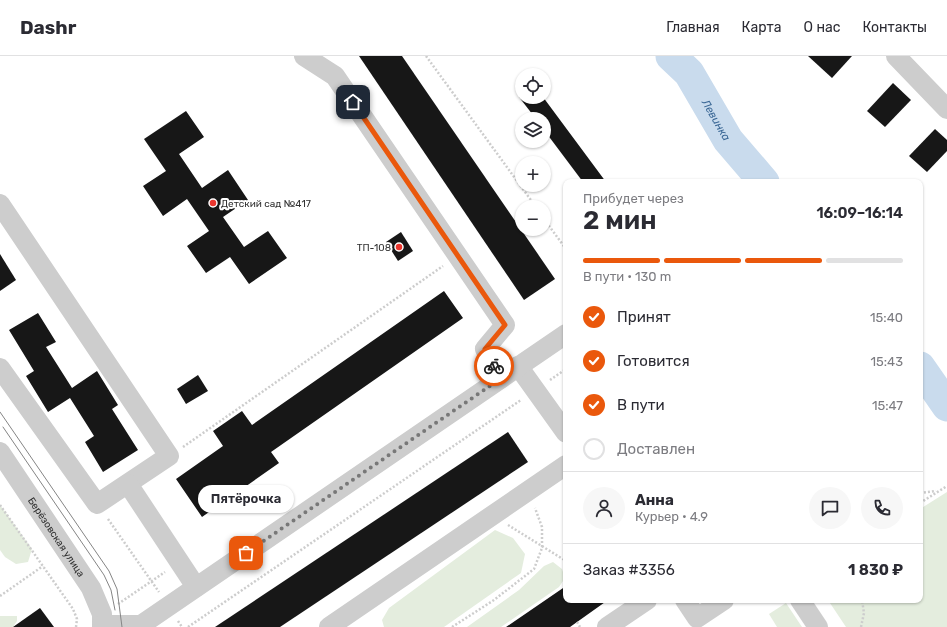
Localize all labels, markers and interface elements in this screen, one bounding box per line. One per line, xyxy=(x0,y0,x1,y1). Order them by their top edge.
text: Dashr xyxy=(20,16,76,39)
text: Главная xyxy=(666,19,720,36)
text: Карта xyxy=(742,19,782,36)
text: О нас xyxy=(804,19,840,36)
text: Контакты xyxy=(862,19,927,36)
map controls xyxy=(515,68,551,236)
button: locate xyxy=(515,68,551,104)
pin xyxy=(336,85,370,119)
icon: home xyxy=(342,91,364,113)
water label: Левинка xyxy=(698,96,733,144)
button: layers xyxy=(515,112,551,148)
button: + xyxy=(515,156,551,192)
text: Прибудет через xyxy=(583,191,684,206)
marker: Детский сад №417 xyxy=(208,198,218,208)
place label: Детский сад №417 xyxy=(221,198,311,210)
button: − xyxy=(515,200,551,236)
text: 16:09–16:14 xyxy=(816,204,903,222)
text: 2 мин xyxy=(583,205,657,236)
place label: ТП-108 xyxy=(357,242,391,254)
marker: ТП-108 xyxy=(394,242,404,252)
text: В пути · 130 m xyxy=(583,269,671,284)
icon: check xyxy=(583,306,605,328)
text: Принят xyxy=(617,308,671,326)
text: 15:40 xyxy=(870,310,903,325)
courier xyxy=(474,346,514,386)
icon: check xyxy=(583,350,605,372)
text: Готовится xyxy=(617,352,690,370)
text: 15:43 xyxy=(870,354,903,369)
icon: bike xyxy=(483,355,505,377)
icon: check xyxy=(583,394,605,416)
text: В пути xyxy=(617,396,665,414)
text: 15:47 xyxy=(872,398,903,413)
text: Доставлен xyxy=(617,440,695,458)
callout: Пятёрочка xyxy=(198,485,294,513)
button: person xyxy=(583,487,625,529)
button: chat xyxy=(809,487,851,529)
button: phone xyxy=(861,487,903,529)
text: Пятёрочка xyxy=(211,491,281,506)
text: Анна xyxy=(635,491,674,509)
street label: Берёзовская улица xyxy=(25,495,87,579)
text: Курьер · 4.9 xyxy=(635,509,708,524)
pin xyxy=(229,536,263,570)
icon: bag xyxy=(235,542,257,564)
text: Заказ #3356 xyxy=(583,561,675,579)
text: 1 830 ₽ xyxy=(848,561,903,579)

